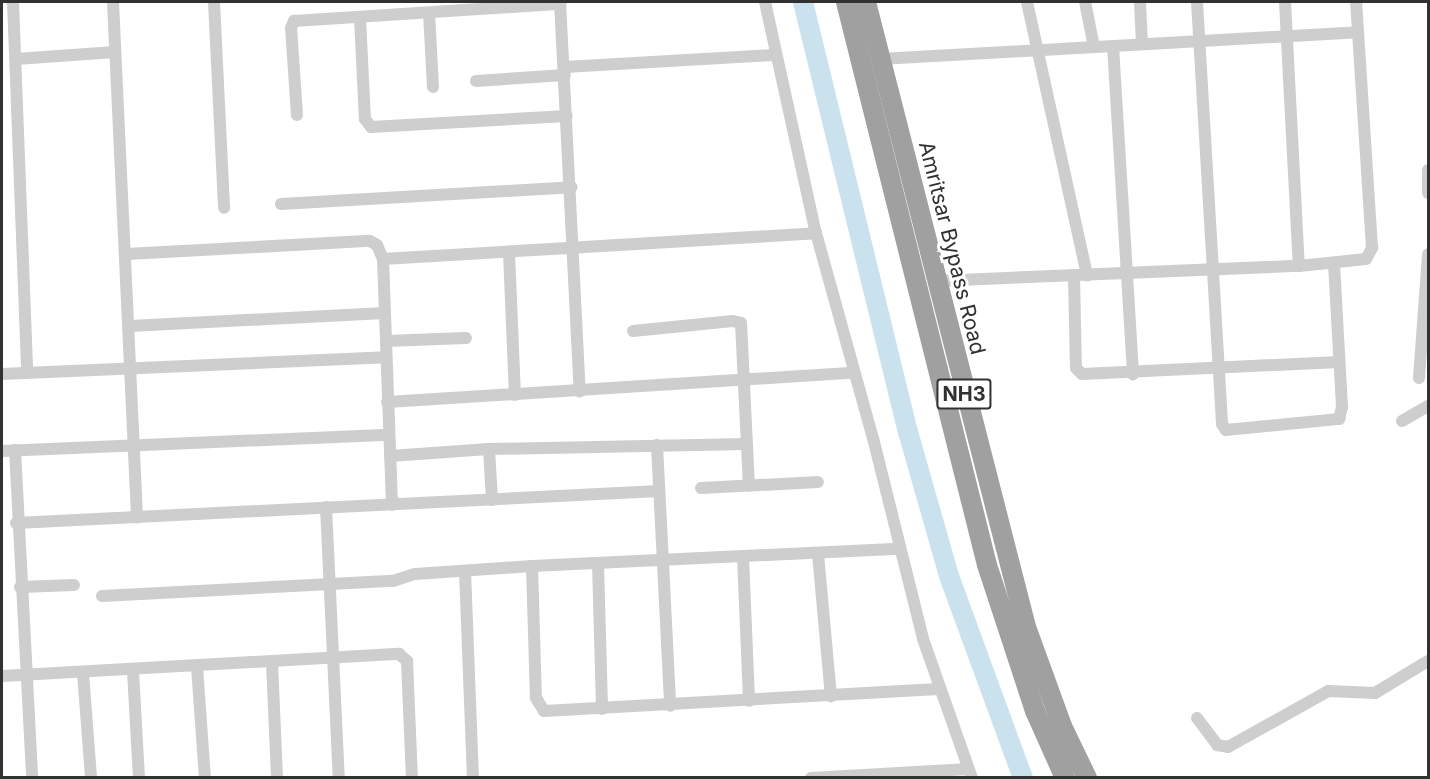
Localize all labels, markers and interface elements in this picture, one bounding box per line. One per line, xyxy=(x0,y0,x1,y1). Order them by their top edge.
street label: Amritsar Bypass Road xyxy=(913,139,991,357)
road number: NH3 xyxy=(936,377,992,411)

